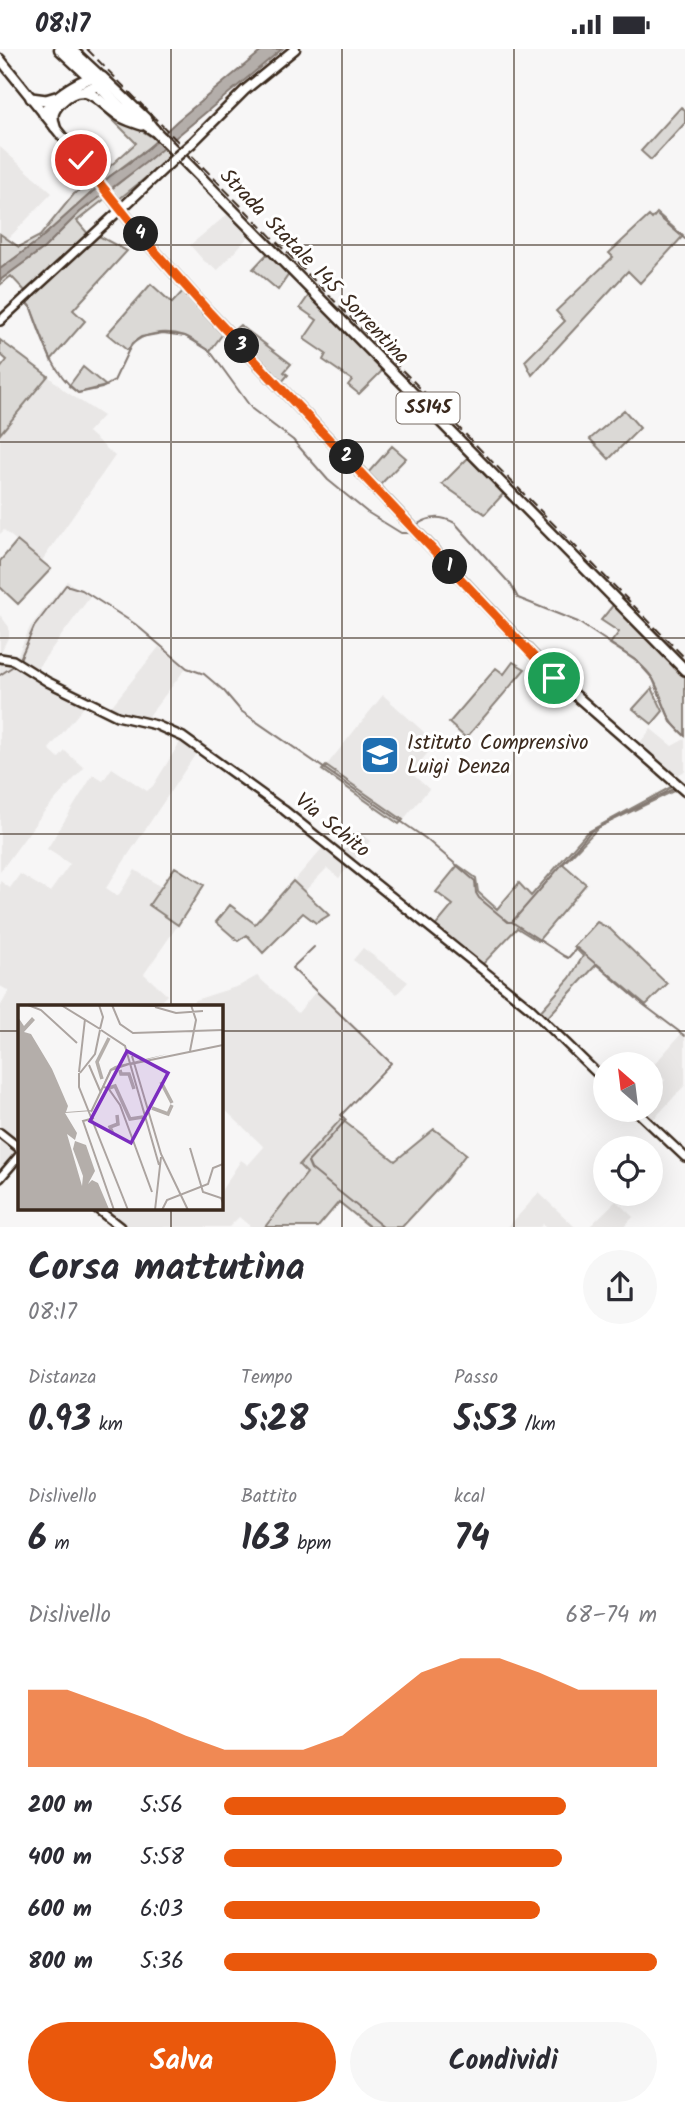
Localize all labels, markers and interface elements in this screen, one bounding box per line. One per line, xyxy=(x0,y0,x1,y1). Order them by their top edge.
text: 08:17 xyxy=(35,4,90,46)
pin xyxy=(51,130,111,190)
icon: check xyxy=(62,141,100,179)
street label: Strada Statale 145 Sorrentina xyxy=(211,161,417,373)
pin: 4 xyxy=(124,217,158,251)
text: 4 xyxy=(135,218,146,248)
pin: 3 xyxy=(224,329,260,363)
text: 3 xyxy=(236,330,247,360)
road number: SS145 xyxy=(396,393,460,423)
pin: 2 xyxy=(330,439,364,475)
text: 2 xyxy=(341,441,352,471)
pin: 1 xyxy=(433,549,468,585)
text: 1 xyxy=(447,551,452,581)
pin xyxy=(524,648,584,708)
icon: arrive xyxy=(535,659,573,697)
place label: Istituto Comprensivo Luigi Denza xyxy=(407,727,589,784)
school or university icon: Istituto Comprensivo Luigi Denza xyxy=(359,734,401,776)
street label: Via Schito xyxy=(287,785,377,867)
inset map xyxy=(18,1005,222,1209)
north arrow xyxy=(593,1052,663,1122)
map controls xyxy=(593,1052,663,1206)
button: locate xyxy=(593,1136,663,1206)
text: Corsa mattutina xyxy=(28,1239,305,1299)
button: share xyxy=(583,1250,657,1324)
text: 08:17 xyxy=(28,1295,77,1331)
text: Distanza xyxy=(28,1363,97,1393)
text: Tempo xyxy=(241,1363,293,1393)
text: Passo xyxy=(454,1363,498,1393)
text: 0.93 xyxy=(28,1393,91,1449)
text: 5:28 xyxy=(241,1393,308,1449)
text: 5:53 xyxy=(454,1393,517,1449)
text: km xyxy=(91,1410,123,1440)
text: /km xyxy=(517,1410,556,1440)
text: Dislivello xyxy=(28,1482,97,1512)
text: Battito xyxy=(241,1482,297,1512)
text: kcal xyxy=(454,1482,485,1512)
text: 6 xyxy=(28,1512,47,1568)
text: 163 xyxy=(241,1512,290,1568)
text: 74 xyxy=(454,1512,490,1568)
text: m xyxy=(47,1529,70,1559)
text: bpm xyxy=(290,1529,332,1559)
text: Dislivello xyxy=(28,1598,111,1634)
text: 68–74 m xyxy=(566,1598,657,1634)
text: 200 m xyxy=(28,1788,93,1824)
text: 5:56 xyxy=(140,1788,183,1824)
text: 400 m xyxy=(28,1840,92,1876)
text: 5:58 xyxy=(140,1840,184,1876)
text: 600 m xyxy=(28,1892,92,1928)
text: 6:03 xyxy=(140,1892,183,1928)
text: 800 m xyxy=(28,1944,93,1980)
text: 5:36 xyxy=(140,1944,184,1980)
button: Salva xyxy=(28,2022,336,2102)
button: Condividi xyxy=(350,2022,657,2102)

